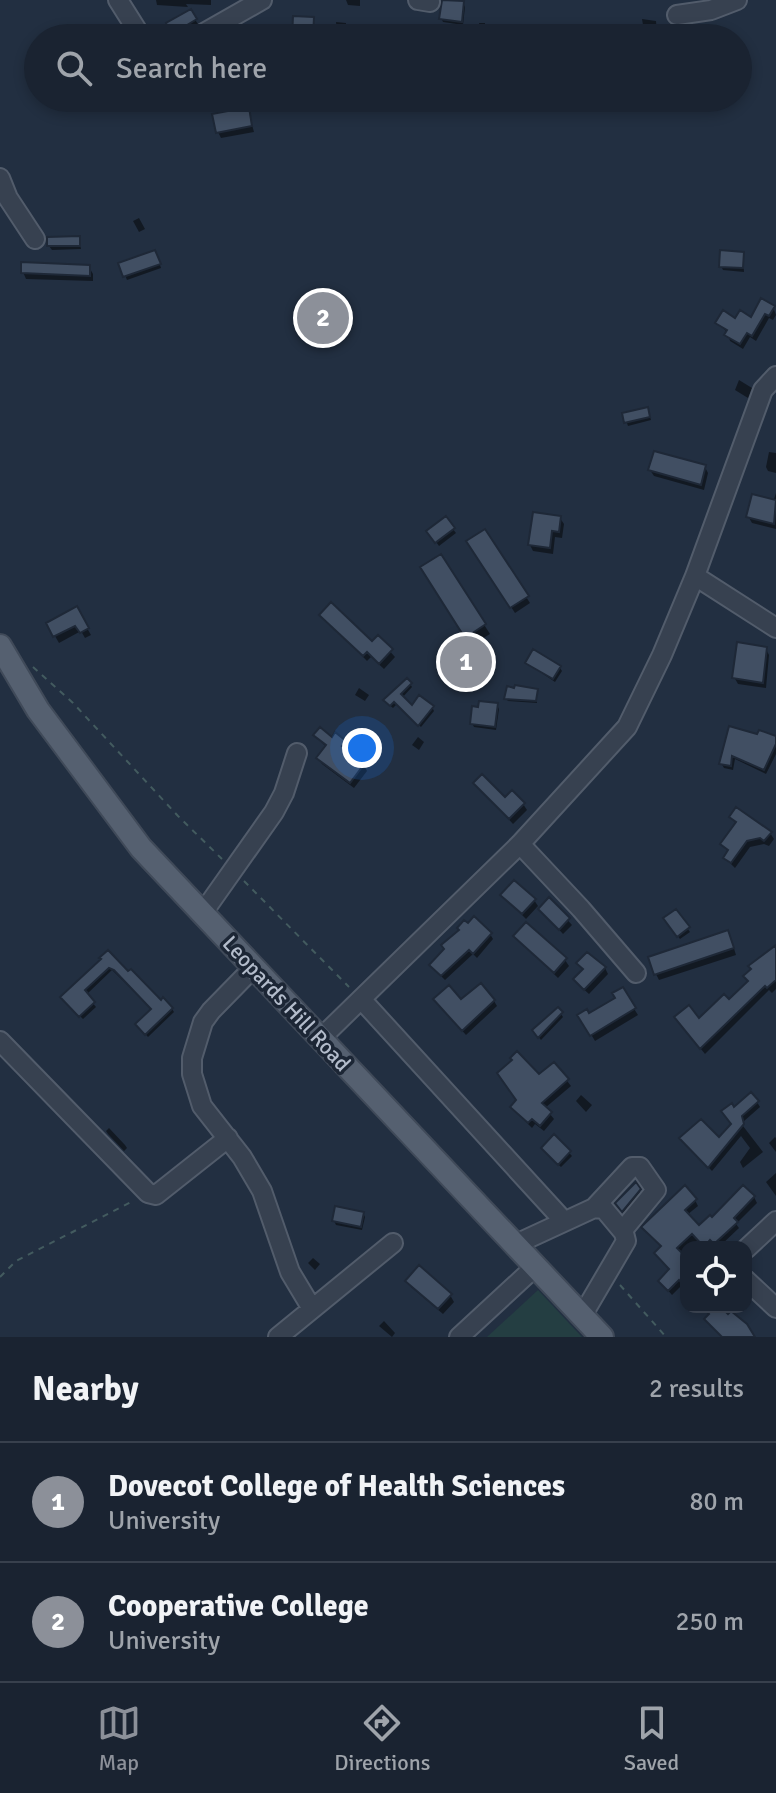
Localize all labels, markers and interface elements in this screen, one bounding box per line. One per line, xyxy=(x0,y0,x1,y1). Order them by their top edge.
search box xyxy=(24,24,752,112)
icon: search xyxy=(52,46,96,90)
text: Search here xyxy=(116,50,267,87)
pin: 2 xyxy=(297,288,349,348)
pin: 1 xyxy=(440,632,492,692)
your location xyxy=(342,728,382,768)
street label: Leopards Hill Road xyxy=(217,930,356,1077)
map controls xyxy=(680,1241,752,1313)
button: locate xyxy=(680,1241,752,1313)
text: Nearby xyxy=(32,1368,139,1410)
text: 2 results xyxy=(649,1373,744,1405)
text: Dovecot College of Health Sciences xyxy=(108,1468,565,1505)
text: 1 xyxy=(51,1486,65,1518)
text: 80 m xyxy=(689,1486,744,1518)
text: University xyxy=(108,1505,220,1537)
text: Cooperative College xyxy=(108,1588,369,1625)
text: 2 xyxy=(51,1606,65,1638)
text: 250 m xyxy=(675,1606,744,1638)
text: University xyxy=(108,1625,220,1657)
tab: Map xyxy=(97,1701,141,1776)
tab: Directions xyxy=(334,1701,430,1776)
tab: Saved xyxy=(624,1701,679,1776)

